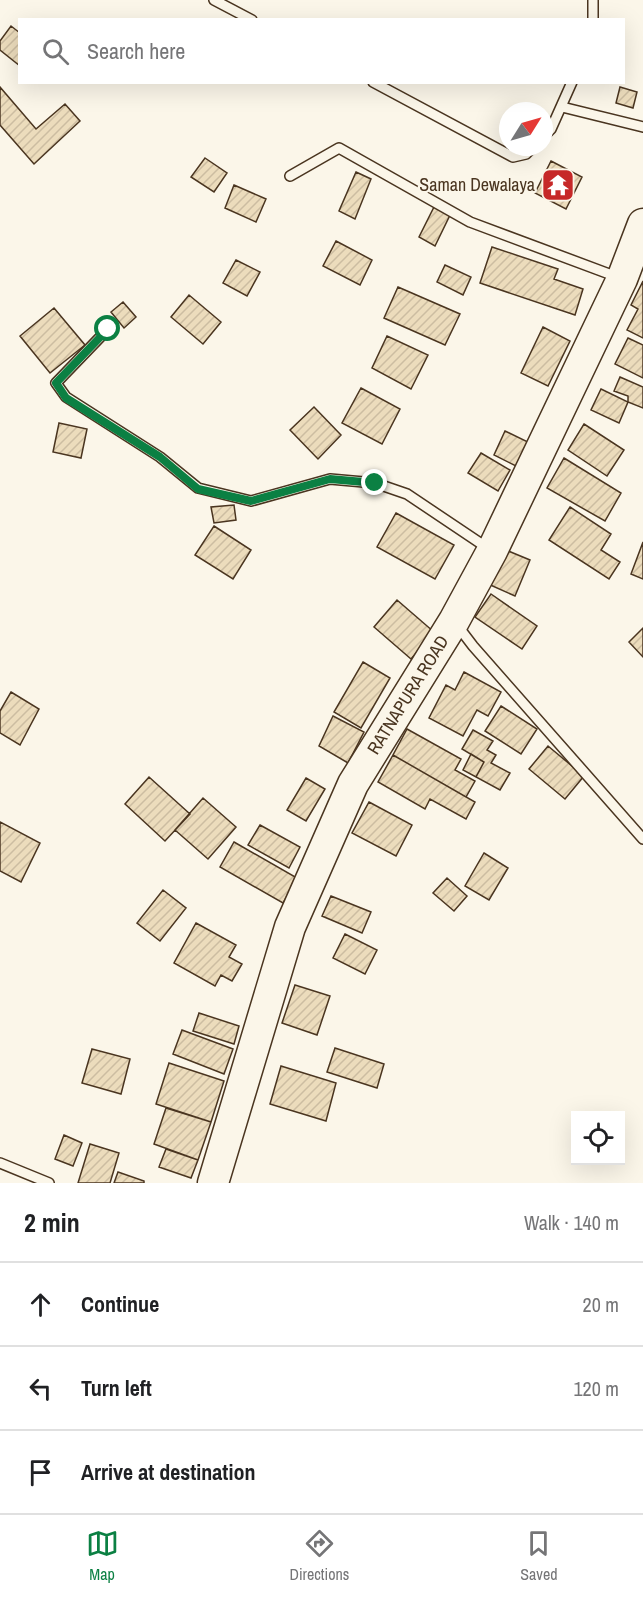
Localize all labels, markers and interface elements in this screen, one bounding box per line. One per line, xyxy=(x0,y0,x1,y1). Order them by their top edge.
search box xyxy=(18,18,625,84)
icon: search xyxy=(39,35,72,68)
text: Search here xyxy=(87,36,185,66)
north arrow xyxy=(499,102,553,156)
temple icon: Saman Dewalaya xyxy=(540,167,576,203)
place label: Saman Dewalaya xyxy=(419,172,535,197)
route start xyxy=(94,315,120,341)
route end xyxy=(361,469,387,495)
street label: RATNAPURA ROAD xyxy=(361,630,454,759)
map controls xyxy=(571,1111,625,1165)
button: locate xyxy=(571,1111,625,1165)
text: 2 min xyxy=(24,1205,80,1240)
text: Walk · 140 m xyxy=(524,1209,619,1236)
icon: ahead xyxy=(24,1288,57,1321)
text: Continue xyxy=(81,1289,159,1319)
text: 20 m xyxy=(583,1291,619,1318)
icon: left xyxy=(24,1372,57,1405)
text: Turn left xyxy=(81,1373,152,1403)
text: 120 m xyxy=(573,1375,619,1402)
icon: arrive xyxy=(24,1456,57,1489)
text: Arrive at destination xyxy=(81,1457,255,1487)
tab: Map xyxy=(86,1527,119,1585)
tab: Directions xyxy=(290,1527,349,1585)
tab: Saved xyxy=(520,1527,558,1585)

